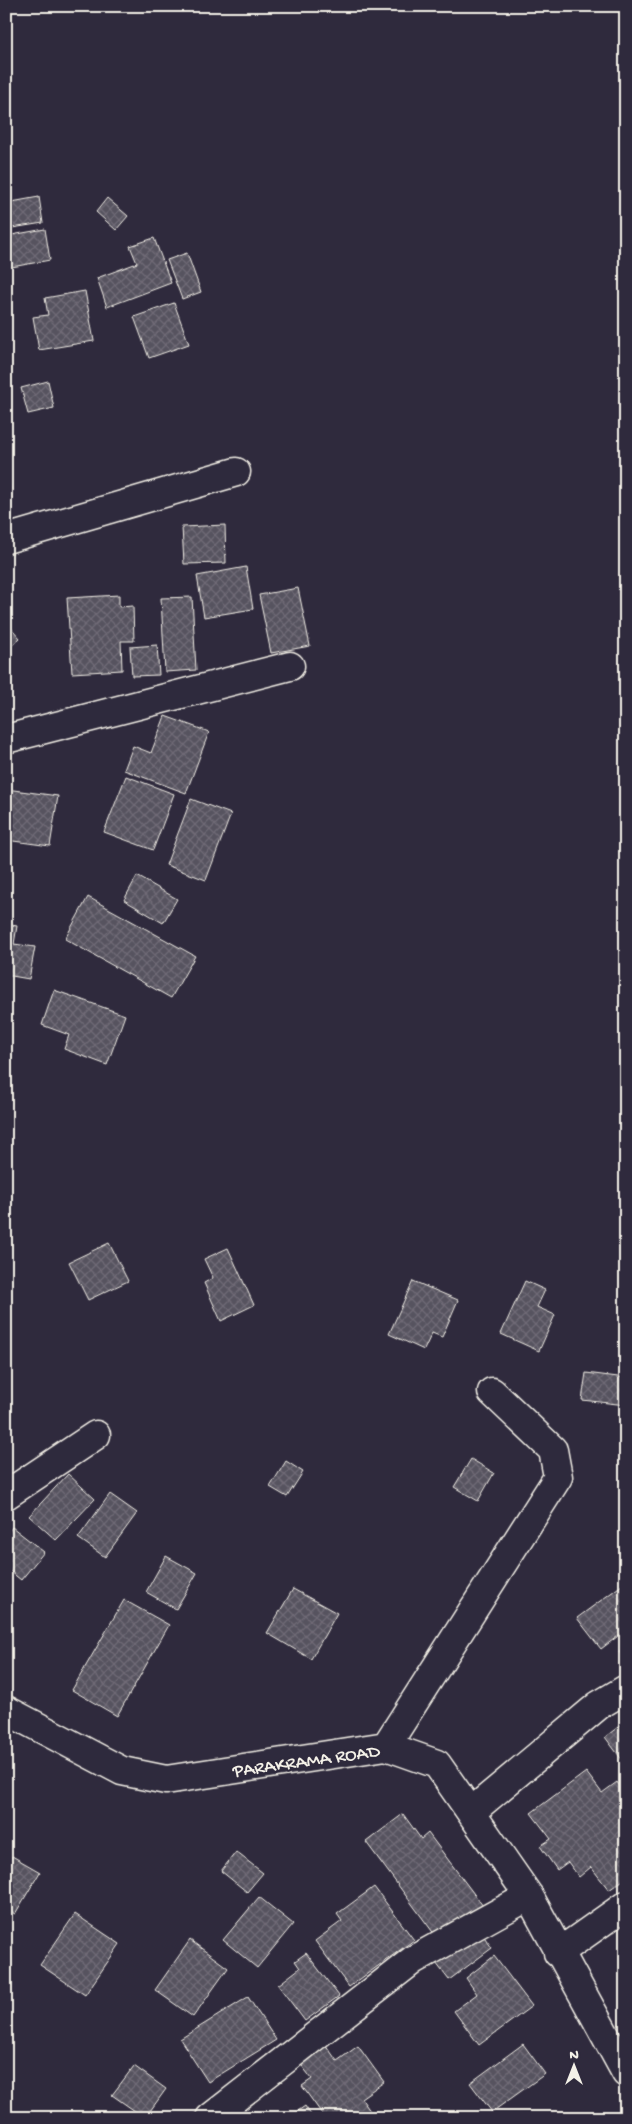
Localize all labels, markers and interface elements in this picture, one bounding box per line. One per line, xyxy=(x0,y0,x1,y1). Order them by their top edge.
street label: PARAKRAMA ROAD xyxy=(230,1741,382,1784)
north arrow xyxy=(550,2042,600,2092)
text: N xyxy=(569,2047,579,2064)

